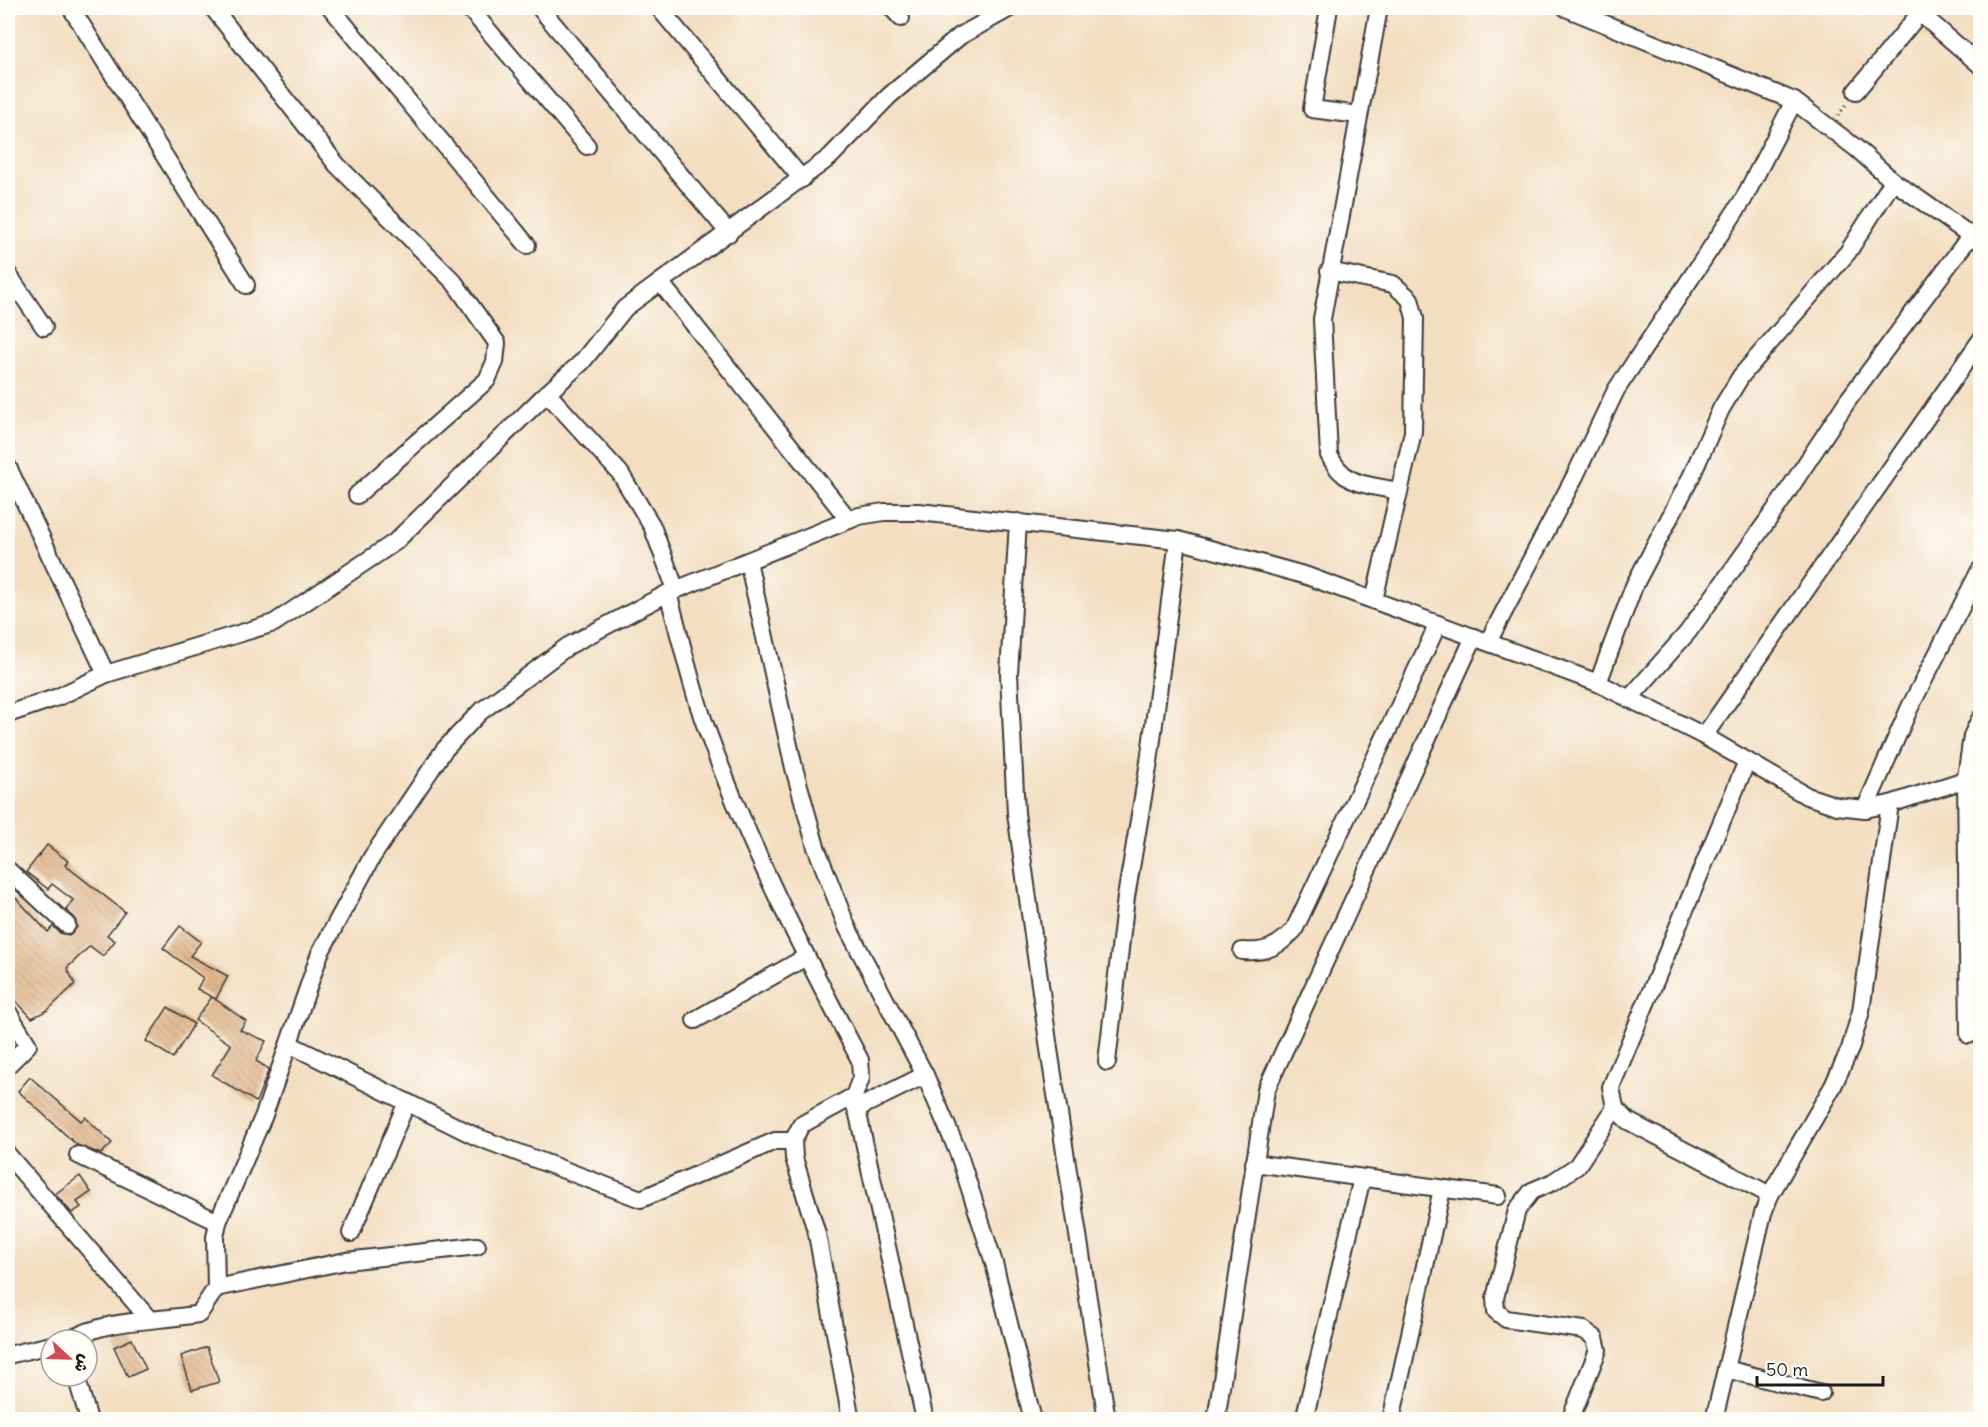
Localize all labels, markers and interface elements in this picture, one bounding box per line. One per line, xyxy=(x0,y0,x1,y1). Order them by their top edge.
north arrow xyxy=(39,1328,99,1388)
scale bar xyxy=(1757,1349,1883,1387)
text: ش xyxy=(70,1352,95,1376)
text: 50 m xyxy=(1766,1358,1808,1381)

